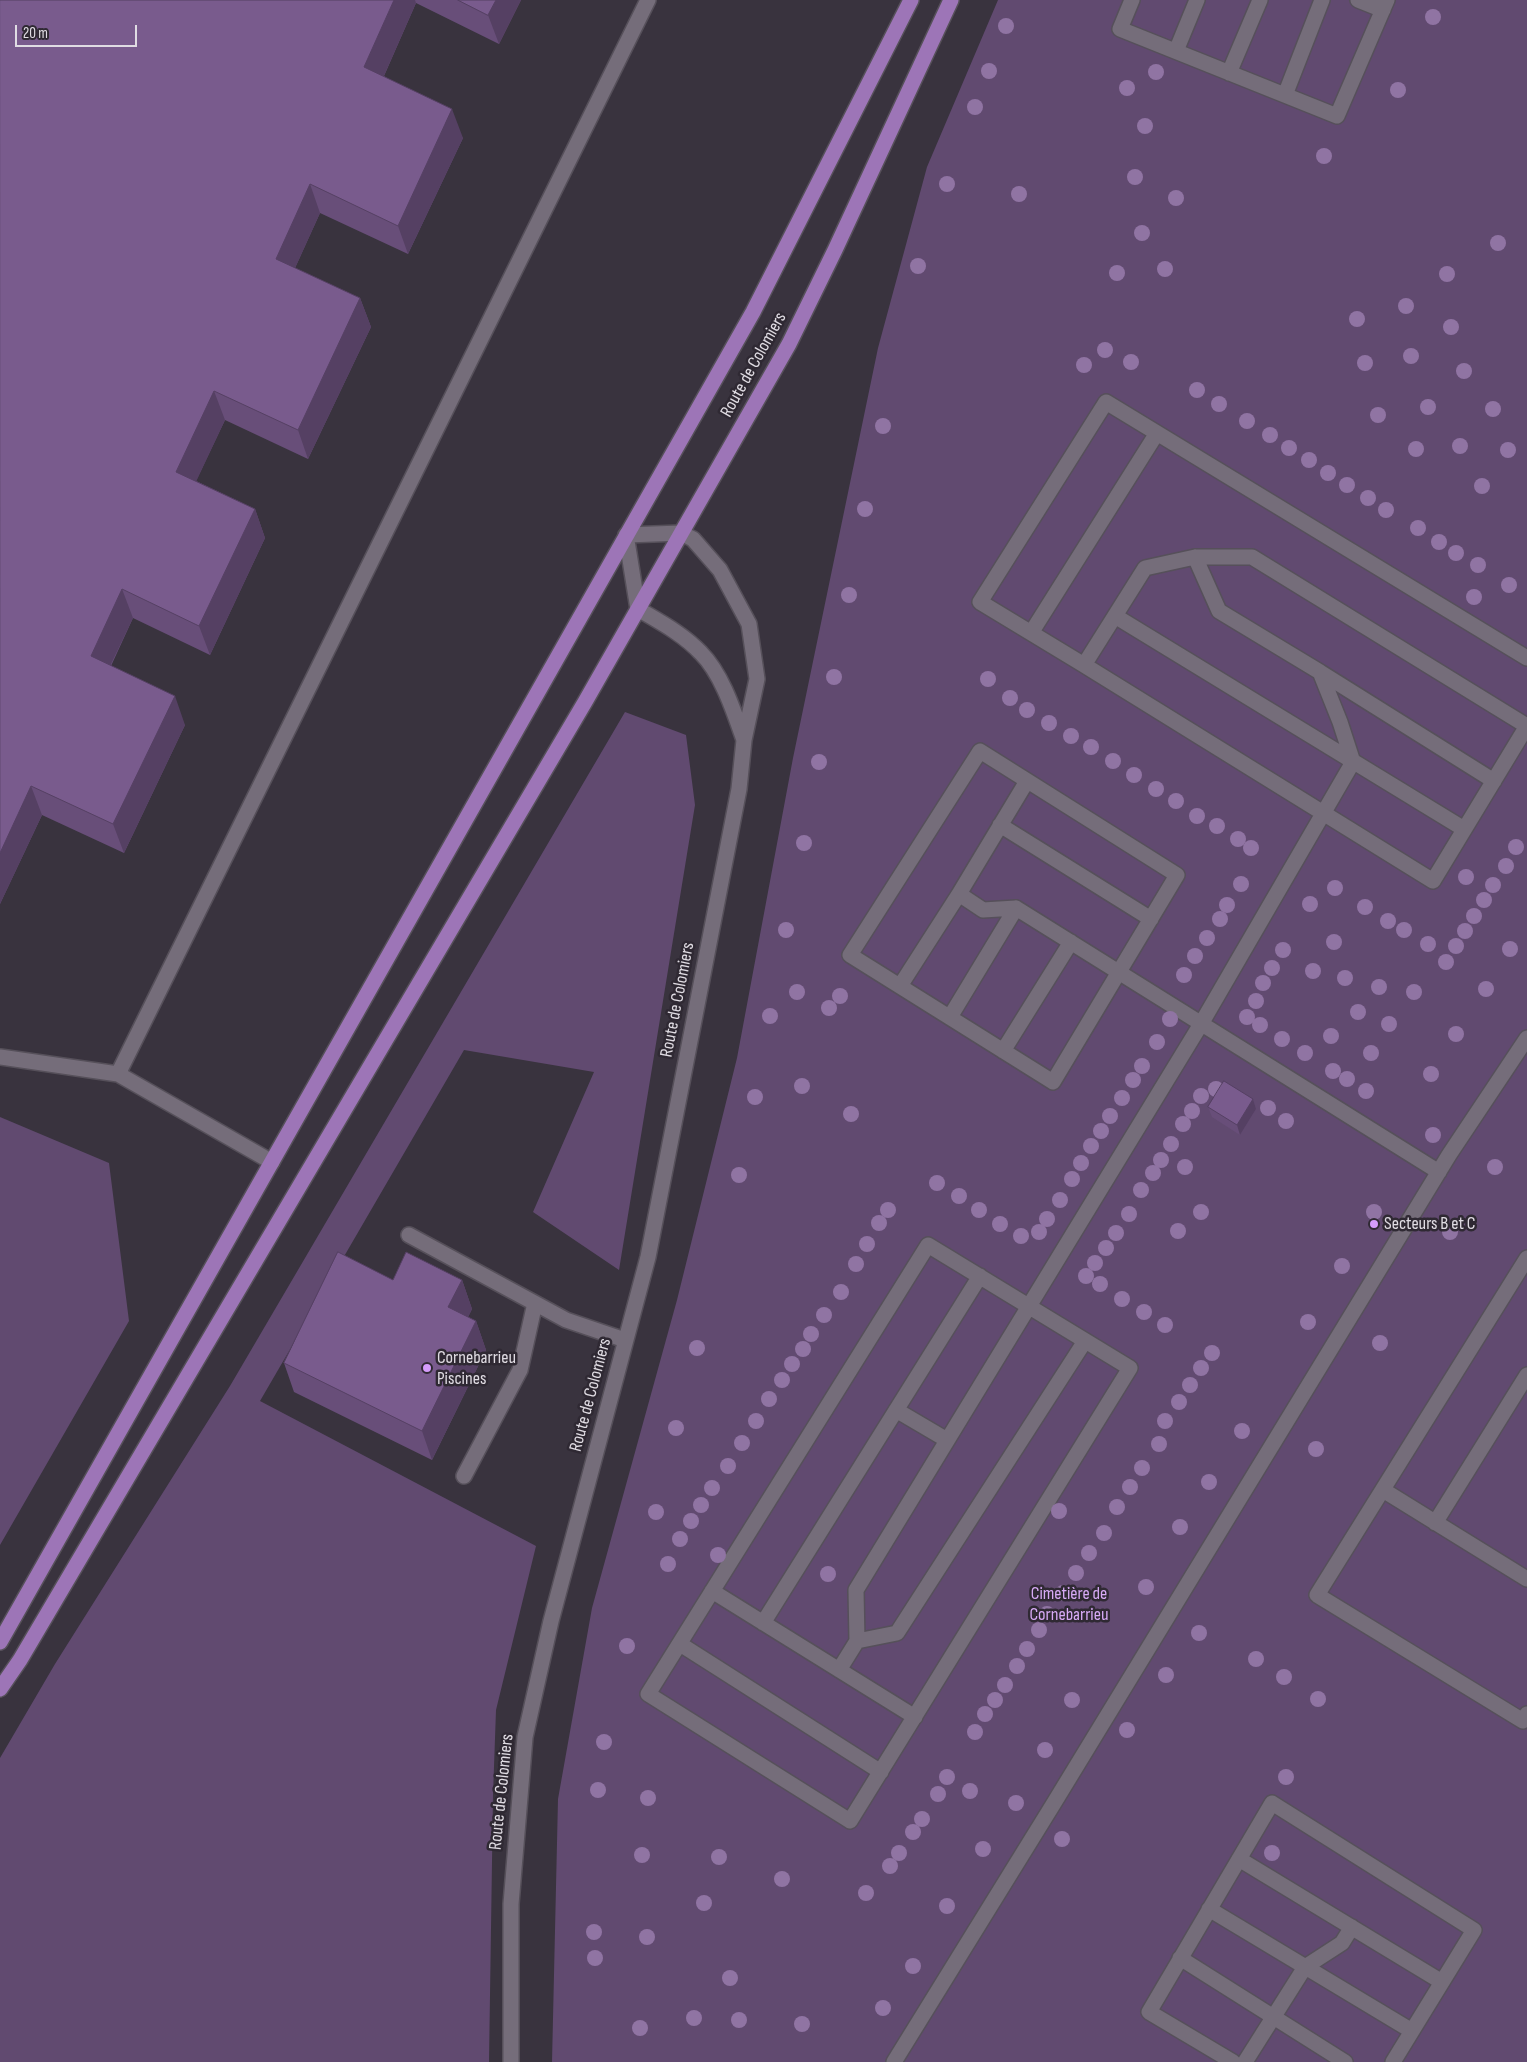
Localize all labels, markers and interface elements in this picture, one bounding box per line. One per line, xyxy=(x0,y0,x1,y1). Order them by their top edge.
scale bar xyxy=(18,15,140,47)
text: 20 m xyxy=(23,24,48,43)
street label: Route de Colomiers xyxy=(716,309,792,421)
street label: Route de Colomiers xyxy=(656,941,700,1059)
place label: Secteurs B et C xyxy=(1384,1213,1475,1235)
marker: Secteurs B et C xyxy=(1368,1218,1380,1230)
street label: Route de Colomiers xyxy=(565,1336,617,1454)
place label: Cornebarrieu Piscines xyxy=(437,1347,516,1390)
marker: Cornebarrieu Piscines xyxy=(421,1362,433,1374)
park label: Cimetière de Cornebarrieu xyxy=(1030,1583,1108,1626)
street label: Route de Colomiers xyxy=(485,1733,519,1851)

